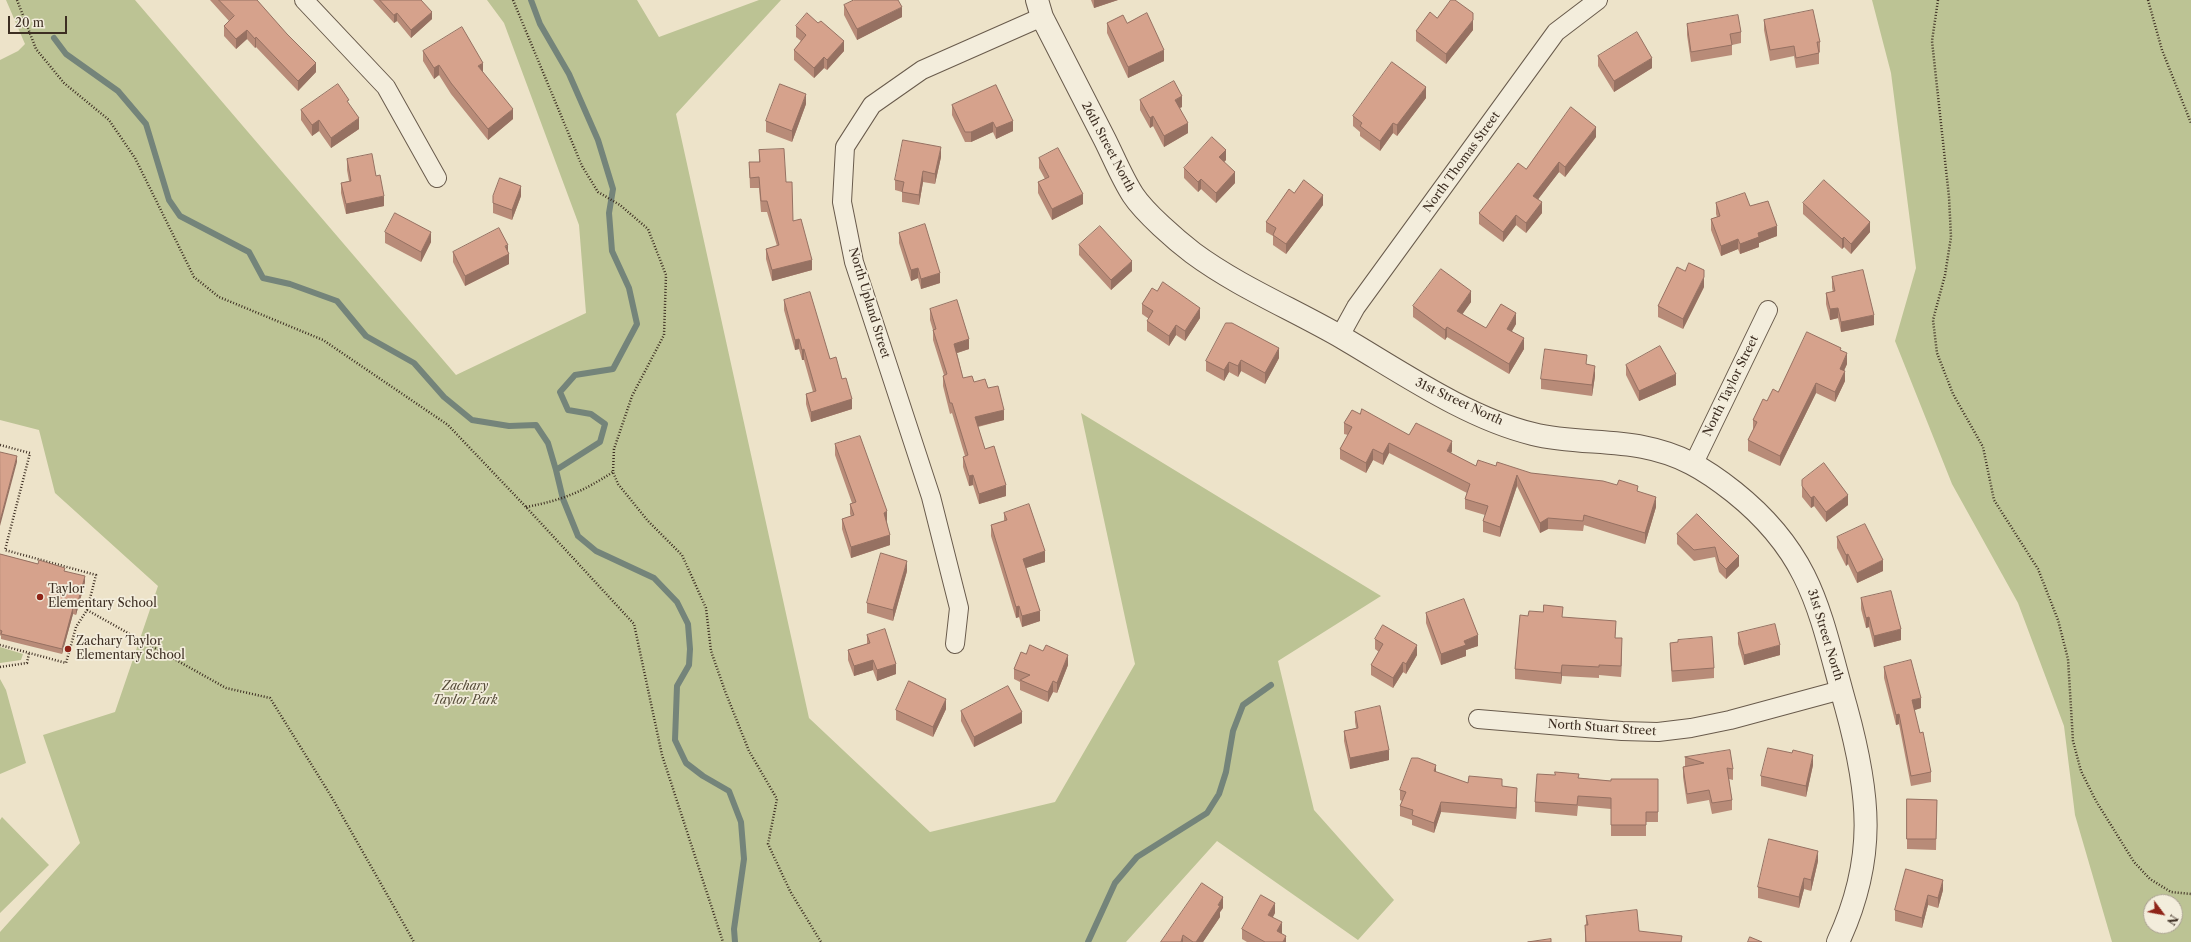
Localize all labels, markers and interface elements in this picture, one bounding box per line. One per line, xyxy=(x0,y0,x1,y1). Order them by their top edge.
scale bar xyxy=(10,8,69,34)
text: 20 m xyxy=(15,15,44,30)
street label: 26th Street North xyxy=(1078,100,1138,194)
street label: North Thomas Street xyxy=(1421,109,1503,215)
street label: North Upland Street xyxy=(845,246,893,360)
street label: North Taylor Street xyxy=(1700,333,1762,439)
street label: 31st Street North xyxy=(1413,375,1505,429)
place label: Taylor Elementary School xyxy=(48,583,157,611)
street label: 31st Street North xyxy=(1804,587,1846,683)
marker: Taylor Elementary School xyxy=(35,592,45,602)
place label: Zachary Taylor Elementary School xyxy=(76,635,185,663)
marker: Zachary Taylor Elementary School xyxy=(63,644,73,654)
park label: Zachary Taylor Park xyxy=(432,680,498,708)
street label: North Stuart Street xyxy=(1547,717,1657,739)
north arrow xyxy=(2143,894,2183,934)
text: N xyxy=(2164,912,2181,928)

